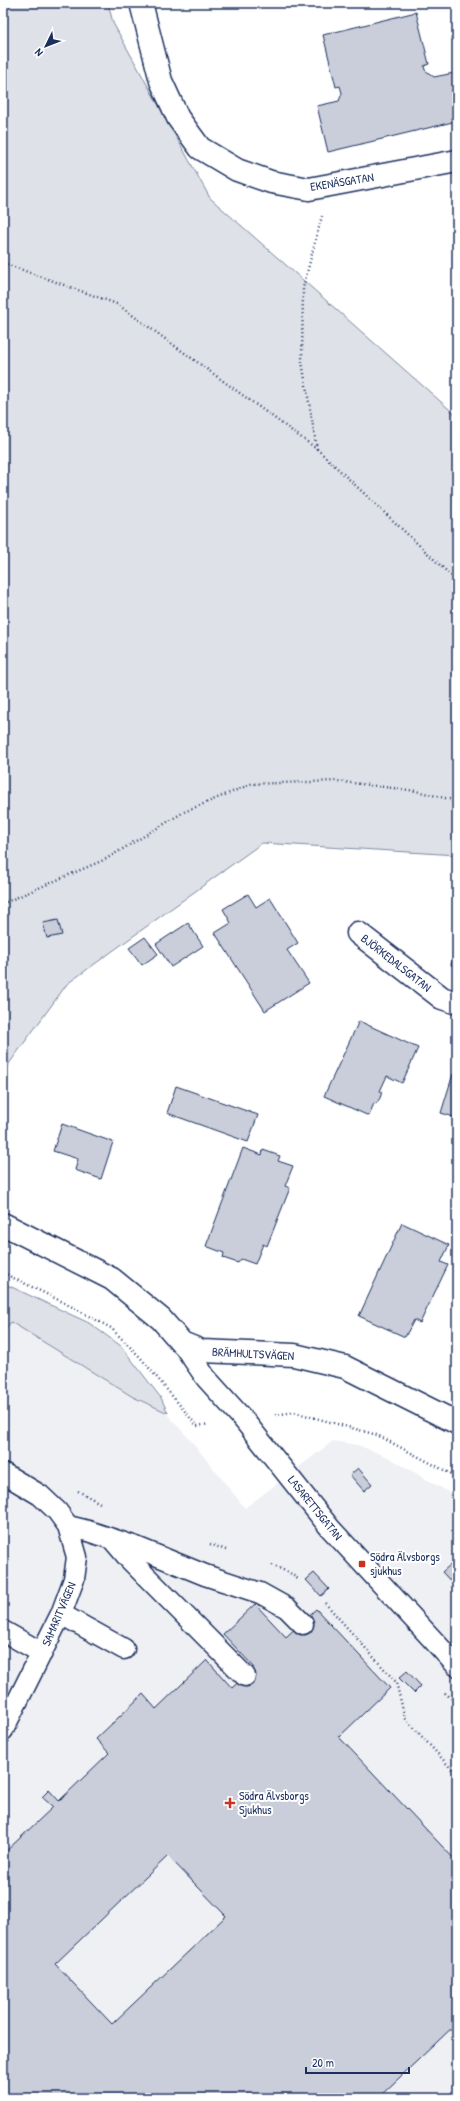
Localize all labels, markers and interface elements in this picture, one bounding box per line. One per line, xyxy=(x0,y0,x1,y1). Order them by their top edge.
north arrow xyxy=(26,26,66,66)
text: N xyxy=(31,46,46,60)
street label: EKENÄSGATAN xyxy=(309,168,375,195)
street label: BJÖRKEDALSGATAN xyxy=(357,930,435,996)
street label: BRÄMHULTSVÄGEN xyxy=(211,1343,295,1364)
street label: LASARETTSGATAN xyxy=(284,1472,347,1544)
place label: Södra Älvsborgs sjukhus xyxy=(370,1548,440,1579)
marker: Södra Älvsborgs sjukhus xyxy=(357,1559,367,1569)
street label: SAMARITVÄGEN xyxy=(37,1579,80,1649)
place label: Södra Älvsborgs Sjukhus xyxy=(239,1787,309,1818)
marker: Södra Älvsborgs Sjukhus xyxy=(224,1797,236,1809)
scale bar xyxy=(306,2049,409,2075)
text: 20 m xyxy=(312,2054,334,2071)

